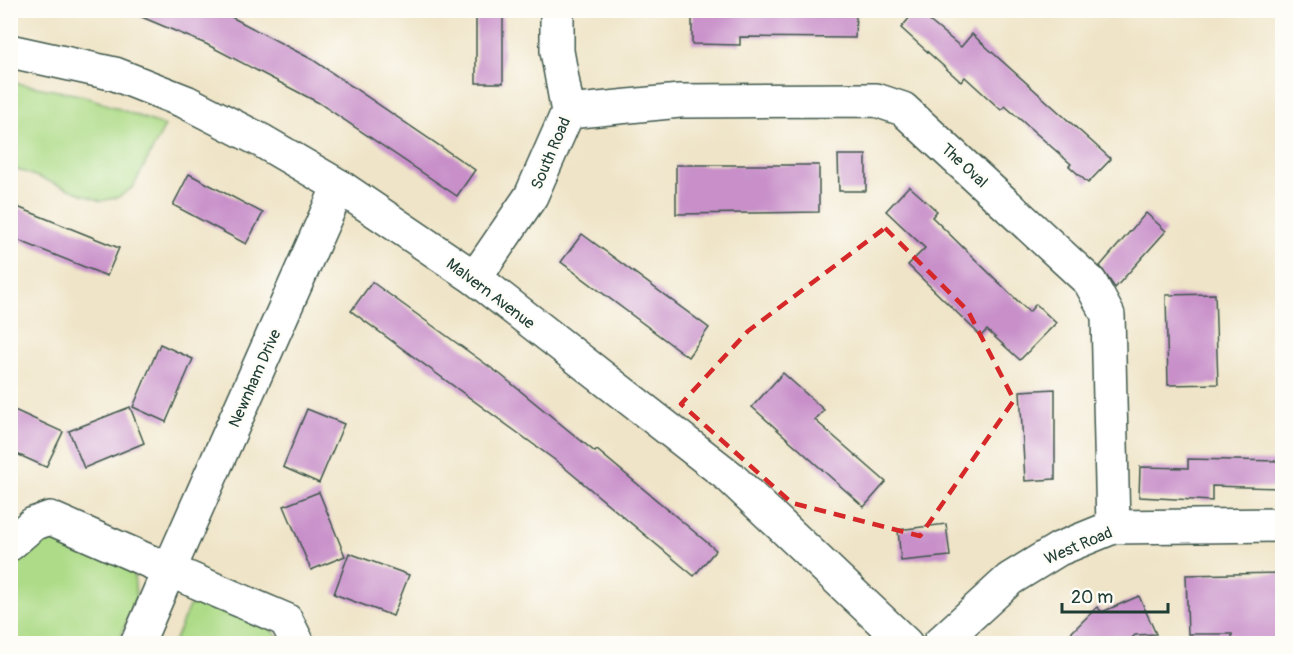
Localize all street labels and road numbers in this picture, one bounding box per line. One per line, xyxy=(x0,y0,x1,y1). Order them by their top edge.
street label: South Road xyxy=(527,114,575,193)
street label: The Oval xyxy=(937,139,992,192)
street label: Malvern Avenue xyxy=(442,254,539,334)
street label: Newnham Drive xyxy=(224,326,286,431)
street label: West Road xyxy=(1041,523,1115,569)

